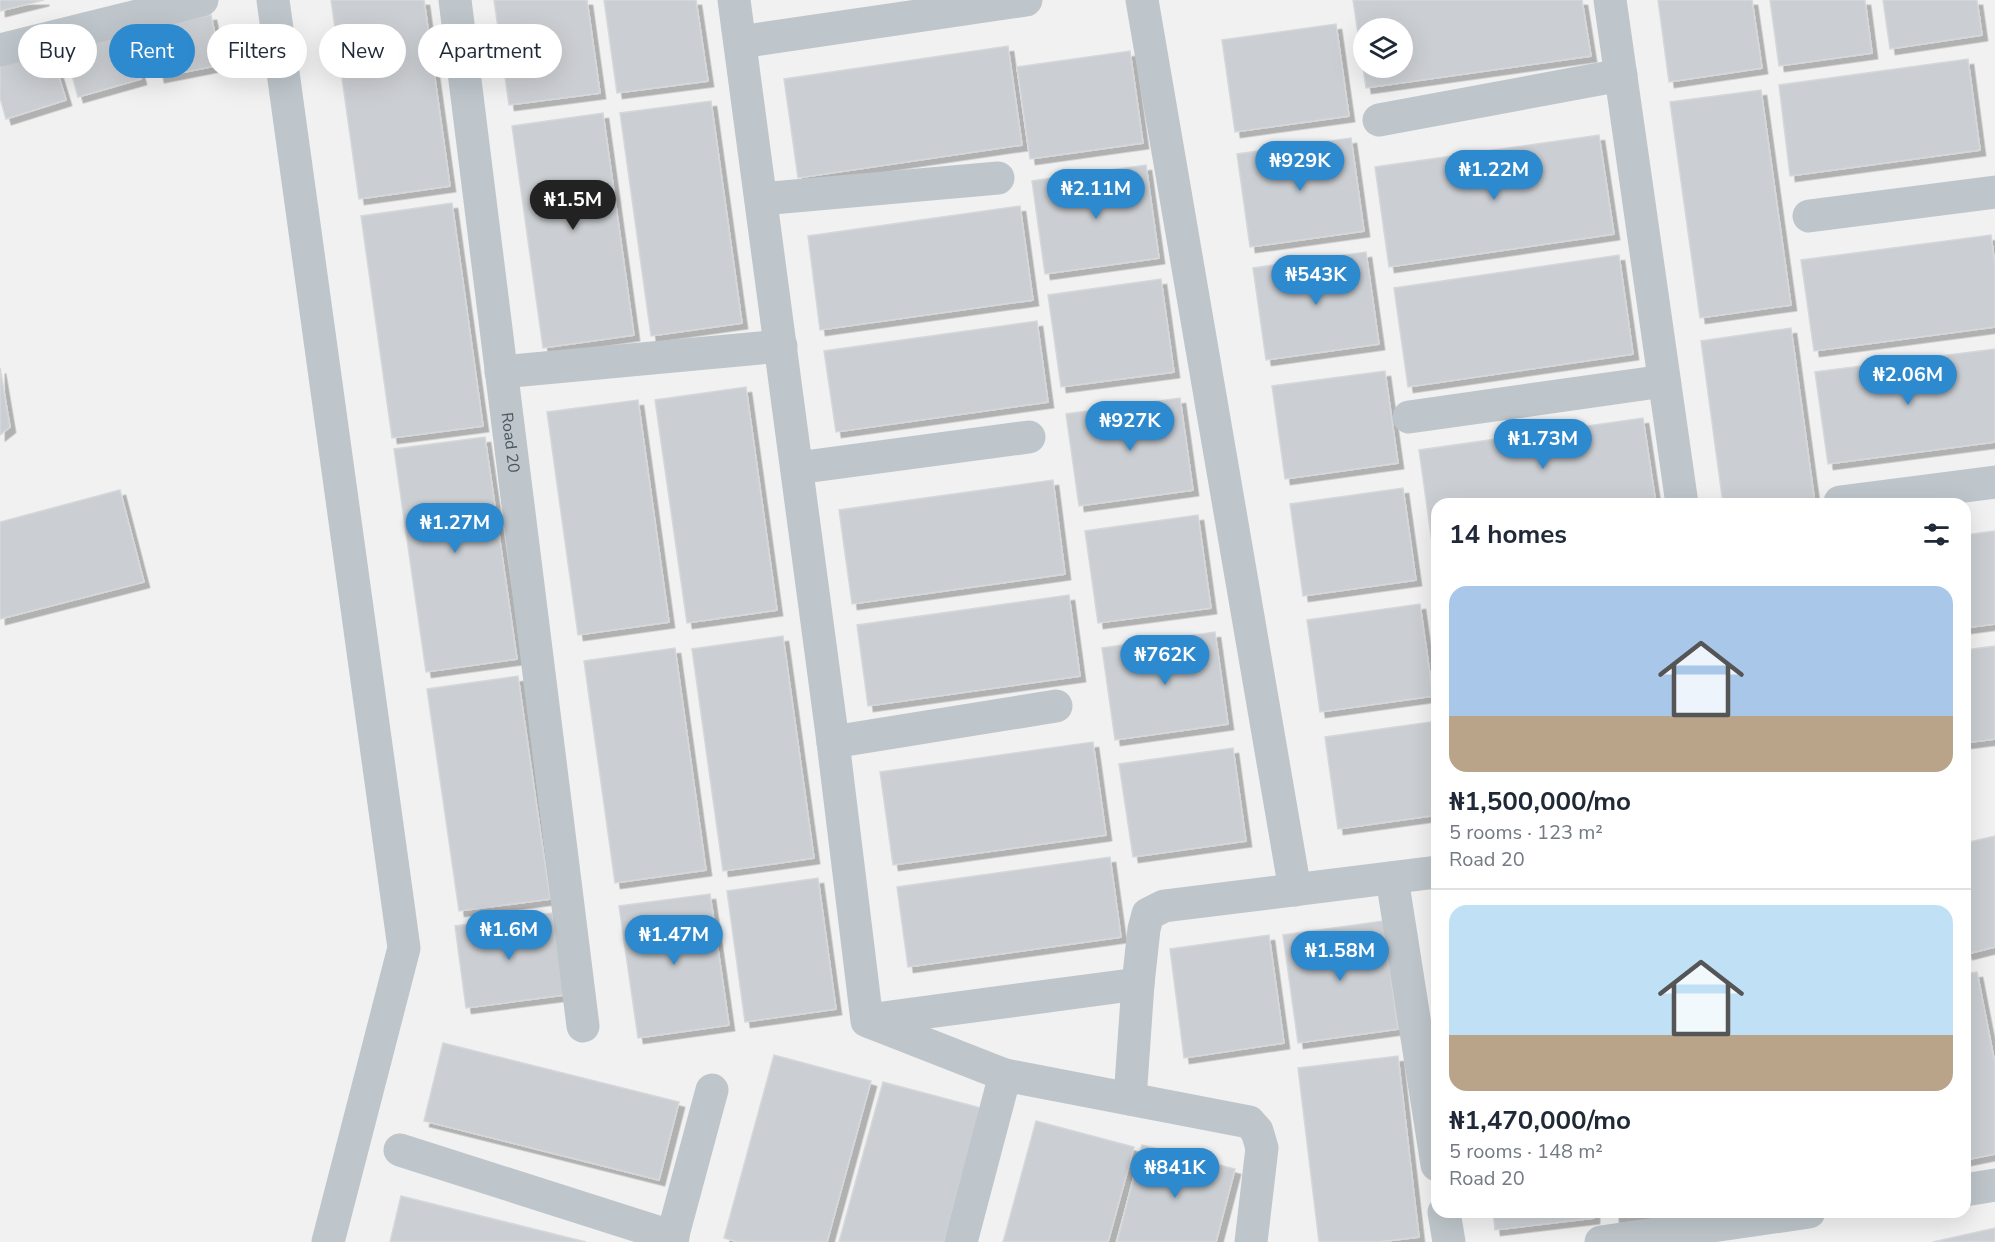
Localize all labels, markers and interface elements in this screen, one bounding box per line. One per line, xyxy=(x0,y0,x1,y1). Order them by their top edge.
map controls xyxy=(1353,18,1413,78)
button: layers xyxy=(1353,18,1413,78)
chip: Buy xyxy=(18,24,97,78)
chip: Rent xyxy=(109,24,195,78)
chip: Filters xyxy=(207,24,307,78)
chip: New xyxy=(319,24,406,78)
chip: Apartment xyxy=(418,24,562,78)
pin: ₦929K xyxy=(1258,141,1342,192)
text: ₦929K xyxy=(1269,147,1331,174)
pin: ₦1.22M xyxy=(1445,150,1543,201)
text: ₦1.22M xyxy=(1459,156,1529,183)
pin: ₦2.11M xyxy=(1047,169,1145,220)
text: ₦2.11M xyxy=(1061,175,1131,202)
pin: ₦1.5M xyxy=(531,180,615,231)
text: ₦1.5M xyxy=(544,186,602,213)
pin: ₦543K xyxy=(1274,255,1358,306)
text: ₦543K xyxy=(1285,261,1347,288)
pin: ₦2.06M xyxy=(1859,355,1957,406)
text: ₦2.06M xyxy=(1873,361,1943,388)
pin: ₦927K xyxy=(1088,401,1172,452)
text: ₦927K xyxy=(1099,407,1161,434)
street label: Road 20 xyxy=(496,411,525,474)
pin: ₦1.73M xyxy=(1494,419,1592,470)
text: ₦1.73M xyxy=(1508,425,1578,452)
pin: ₦1.27M xyxy=(406,503,504,554)
text: ₦1.27M xyxy=(420,509,490,536)
text: 14 homes xyxy=(1449,517,1567,552)
icon: filters xyxy=(1920,518,1953,551)
icon: home xyxy=(1647,625,1755,733)
pin: ₦762K xyxy=(1123,635,1207,686)
text: ₦762K xyxy=(1134,641,1196,668)
text: ₦1,500,000/mo xyxy=(1449,784,1631,819)
text: 5 rooms · 123 m² xyxy=(1449,819,1603,846)
text: Road 20 xyxy=(1449,846,1525,873)
pin: ₦1.6M xyxy=(467,910,551,961)
pin: ₦1.47M xyxy=(625,915,723,966)
text: ₦1.6M xyxy=(480,916,538,943)
text: ₦1.47M xyxy=(639,921,709,948)
pin: ₦1.58M xyxy=(1291,931,1389,982)
text: ₦1.58M xyxy=(1305,937,1375,964)
icon: home xyxy=(1647,944,1755,1052)
text: ₦1,470,000/mo xyxy=(1449,1103,1631,1138)
text: 5 rooms · 148 m² xyxy=(1449,1138,1603,1165)
pin: ₦841K xyxy=(1133,1148,1217,1199)
text: ₦841K xyxy=(1144,1154,1206,1181)
text: Road 20 xyxy=(1449,1165,1525,1192)

